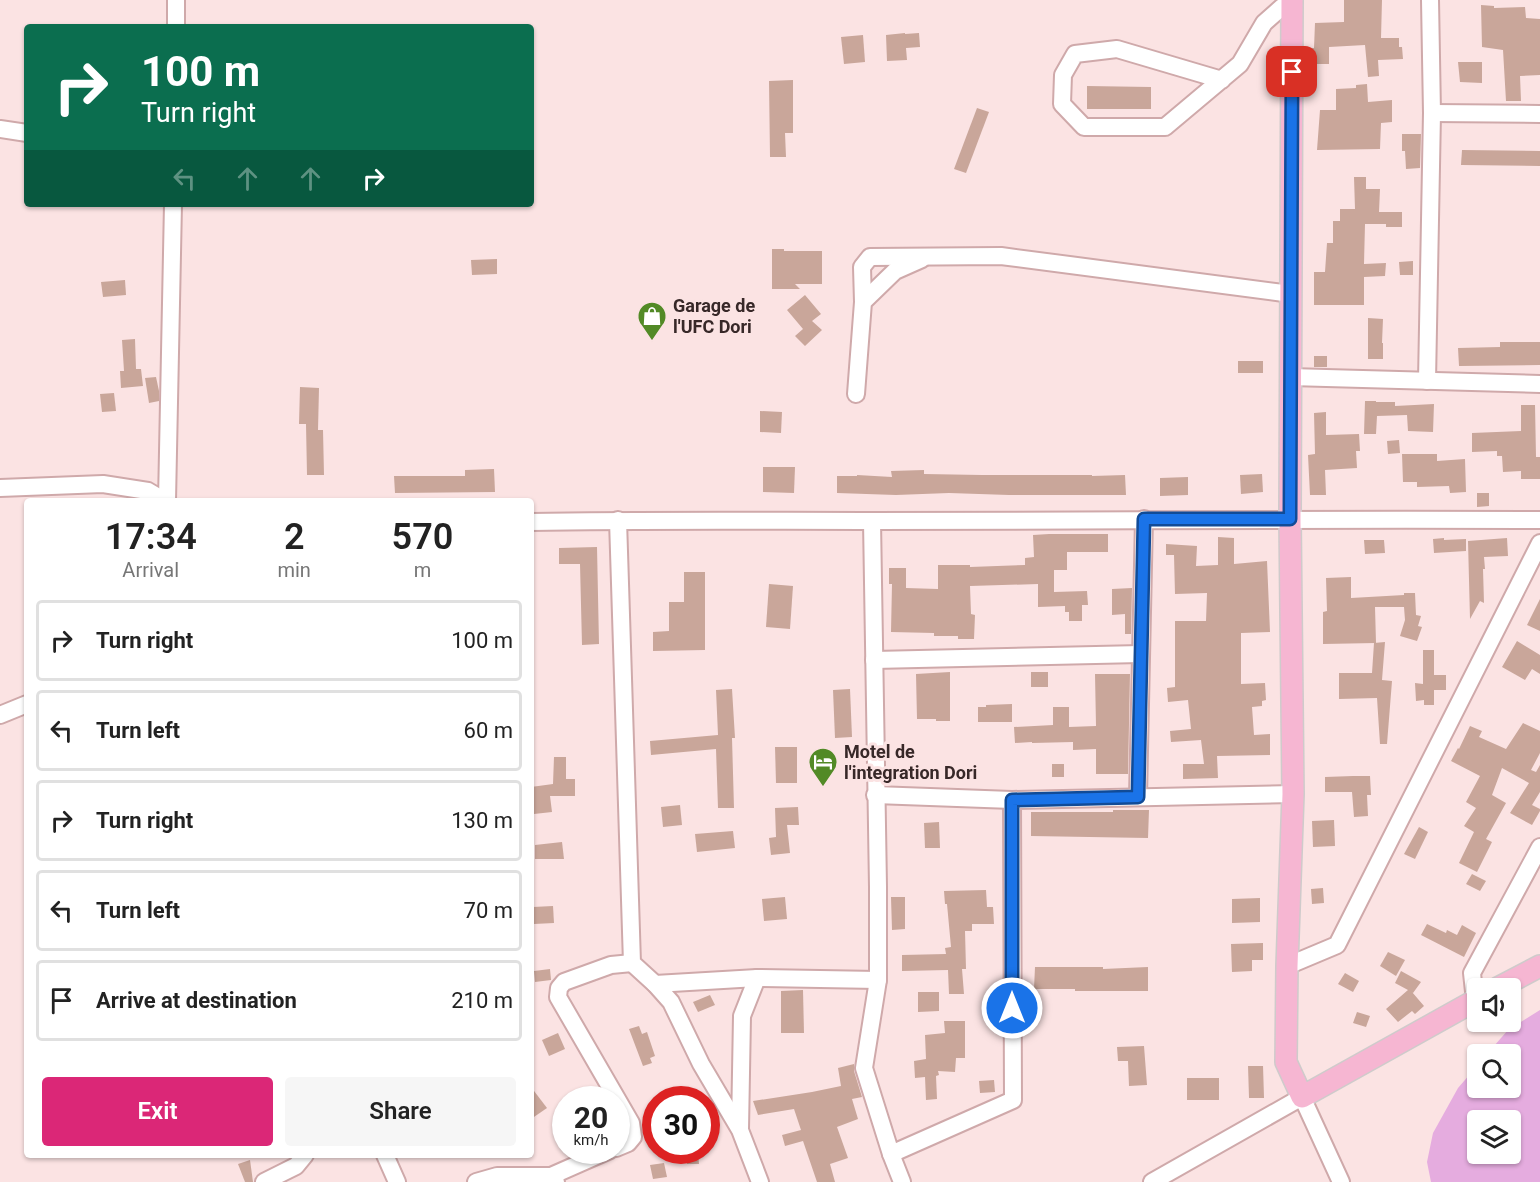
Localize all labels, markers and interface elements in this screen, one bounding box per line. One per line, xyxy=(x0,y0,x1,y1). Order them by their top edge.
pin xyxy=(1266,46,1317,97)
text: 100 m xyxy=(141,47,260,96)
icon: right xyxy=(42,48,120,126)
icon: arrive xyxy=(1275,55,1308,88)
text: Turn right xyxy=(141,97,256,129)
icon: left xyxy=(168,162,201,195)
icon: ahead xyxy=(231,162,264,195)
icon: ahead xyxy=(294,162,327,195)
icon: right xyxy=(357,162,390,195)
place label: Garage de l'UFC Dori xyxy=(673,295,755,337)
shop icon: Garage de l'UFC Dori xyxy=(636,300,668,342)
text: 17:34 xyxy=(105,516,197,558)
text: 2 xyxy=(284,516,304,558)
text: 570 xyxy=(392,516,453,558)
text: Arrival xyxy=(122,558,179,582)
text: min xyxy=(277,558,311,582)
text: m xyxy=(414,558,431,582)
icon: right xyxy=(45,624,78,657)
text: Turn right xyxy=(96,628,193,653)
text: 100 m xyxy=(451,628,513,653)
icon: left xyxy=(45,714,78,747)
text: Turn left xyxy=(96,718,180,743)
text: 60 m xyxy=(464,718,513,743)
place label: Motel de l'integration Dori xyxy=(844,741,977,783)
hotel icon: Motel de l'integration Dori xyxy=(807,746,839,788)
icon: right xyxy=(45,804,78,837)
text: Turn right xyxy=(96,808,193,833)
text: 130 m xyxy=(451,808,513,833)
icon: left xyxy=(45,894,78,927)
text: Turn left xyxy=(96,898,180,923)
text: 70 m xyxy=(464,898,513,923)
position arrow xyxy=(980,976,1044,1040)
map controls xyxy=(1467,978,1521,1164)
button: sound xyxy=(1467,978,1521,1032)
icon: arrive xyxy=(45,984,78,1017)
text: Arrive at destination xyxy=(96,988,297,1013)
text: 210 m xyxy=(451,988,513,1013)
button: search xyxy=(1467,1044,1521,1098)
button: Exit xyxy=(42,1077,273,1146)
button: Share xyxy=(285,1077,516,1146)
speed limit sign: 30 xyxy=(642,1086,720,1164)
text: 20 xyxy=(574,1100,608,1135)
button: layers xyxy=(1467,1110,1521,1164)
text: km/h xyxy=(573,1131,609,1149)

